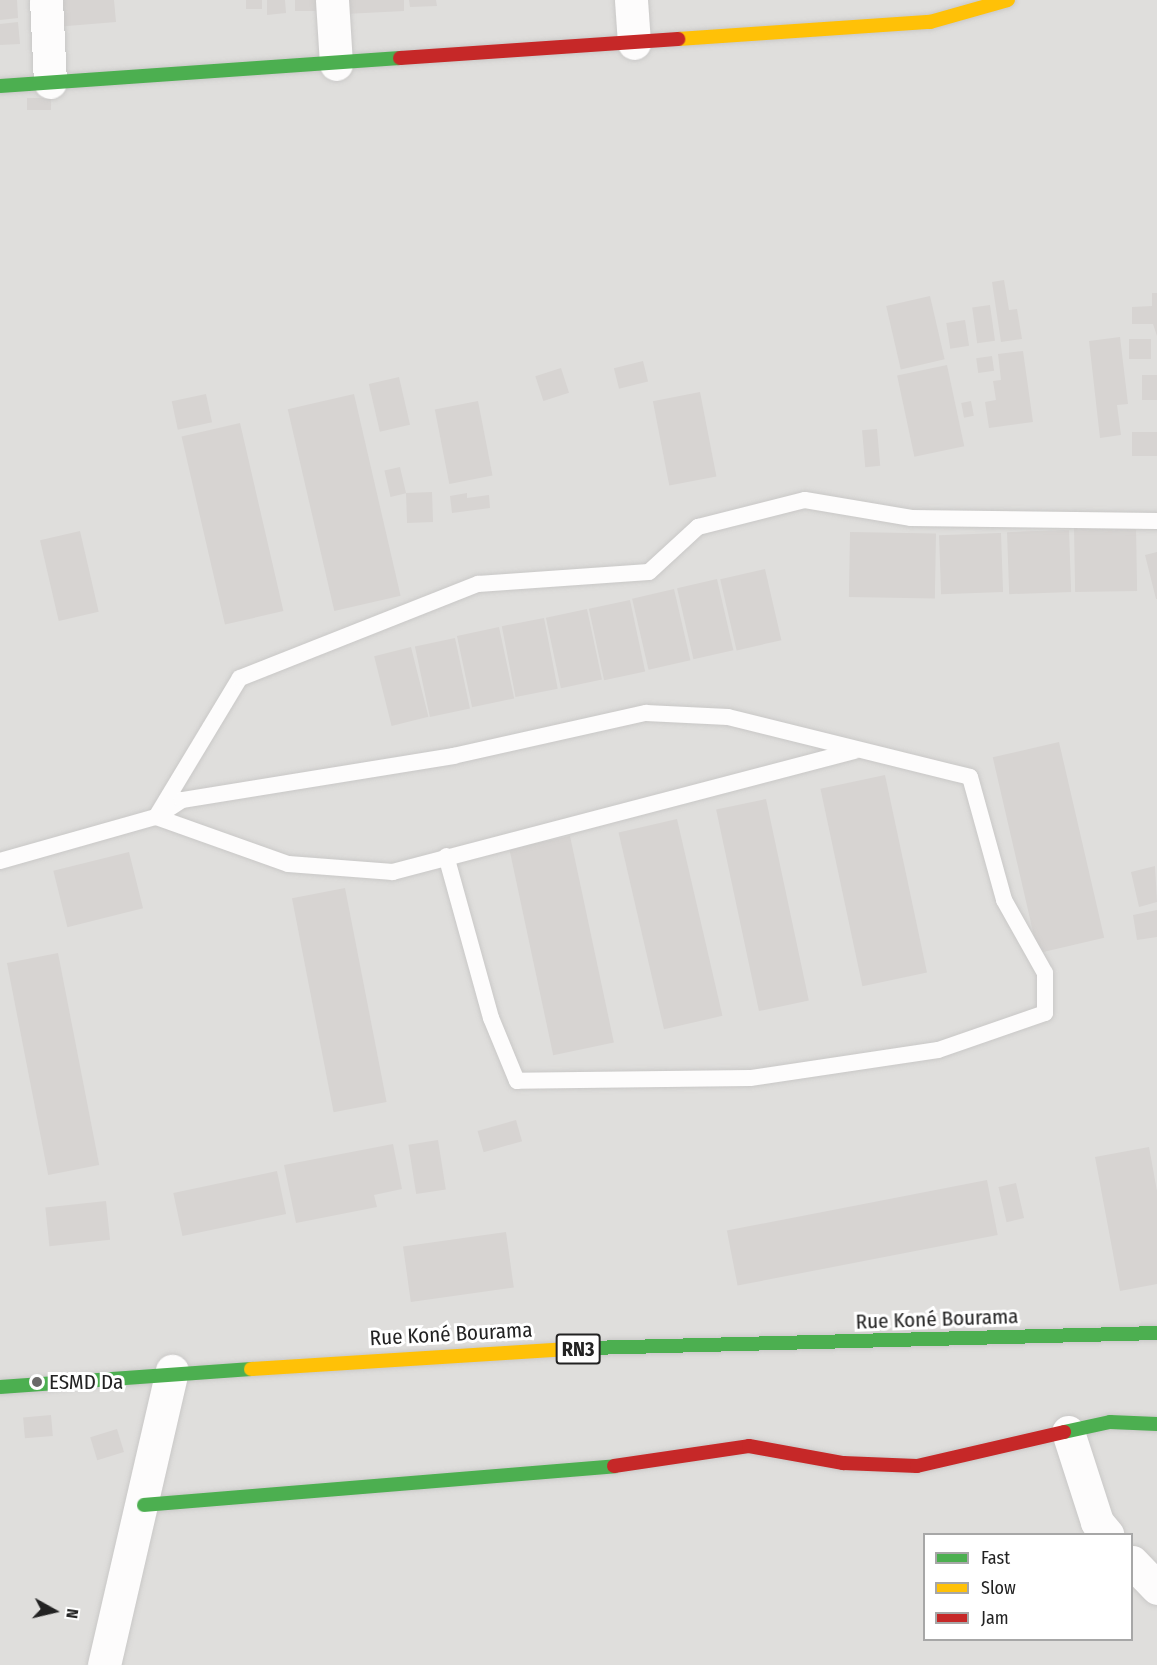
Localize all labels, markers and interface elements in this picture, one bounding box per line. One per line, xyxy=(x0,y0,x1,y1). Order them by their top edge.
street label: Rue Koné Bourama xyxy=(855,1304,1019,1334)
street label: Rue Koné Bourama xyxy=(369,1317,533,1351)
road number: RN3 xyxy=(556,1332,600,1366)
place label: ESMD Da xyxy=(49,1369,123,1395)
marker: ESMD Da xyxy=(30,1375,44,1389)
legend xyxy=(923,1533,1133,1641)
text: Fast xyxy=(981,1547,1010,1569)
text: Slow xyxy=(981,1577,1016,1599)
north arrow xyxy=(24,1581,84,1641)
text: Jam xyxy=(981,1607,1009,1629)
text: N xyxy=(62,1608,82,1620)

